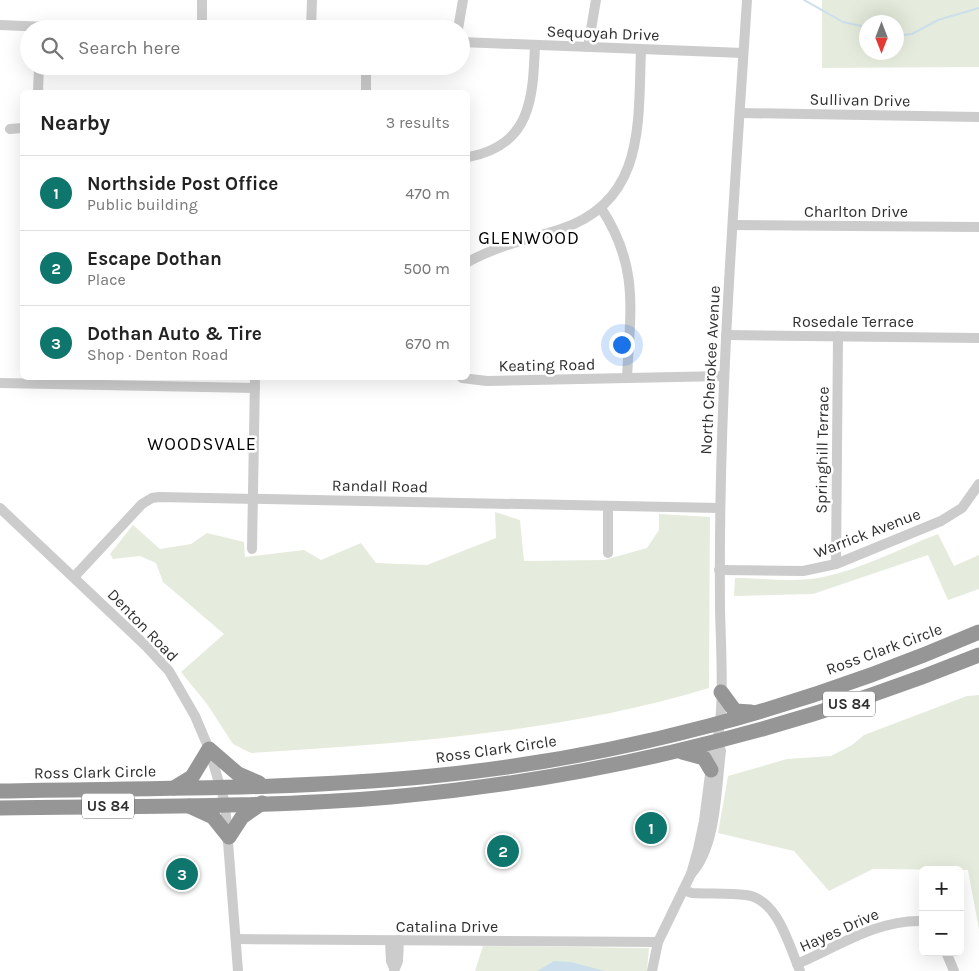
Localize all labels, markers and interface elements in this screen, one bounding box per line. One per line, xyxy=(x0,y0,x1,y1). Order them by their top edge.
north arrow xyxy=(859,15,904,60)
search box xyxy=(20,20,470,75)
street label: Sequoyah Drive xyxy=(546,22,660,44)
icon: search xyxy=(38,34,66,62)
text: Search here xyxy=(78,37,180,59)
street label: Sullivan Drive xyxy=(809,90,911,110)
text: Nearby xyxy=(40,111,110,135)
text: 3 results xyxy=(386,113,450,132)
text: Northside Post Office xyxy=(87,173,278,195)
text: 1 xyxy=(53,184,59,203)
text: 470 m xyxy=(405,184,450,203)
text: Public building xyxy=(87,195,198,214)
street label: Charlton Drive xyxy=(804,202,908,221)
district label: GLENWOOD xyxy=(478,227,580,249)
text: Escape Dothan xyxy=(87,248,222,270)
text: 2 xyxy=(51,259,61,278)
text: 500 m xyxy=(403,259,450,278)
text: Place xyxy=(87,270,126,289)
street label: North Cherokee Avenue xyxy=(696,285,724,455)
street label: Rosedale Terrace xyxy=(792,312,914,331)
text: Dothan Auto & Tire xyxy=(87,323,262,345)
your location xyxy=(609,332,635,358)
text: 3 xyxy=(51,334,61,353)
text: 670 m xyxy=(405,334,450,353)
text: Shop · Denton Road xyxy=(87,345,228,364)
street label: Keating Road xyxy=(498,355,596,375)
street label: Springhill Terrace xyxy=(811,386,833,514)
district label: WOODSVALE xyxy=(147,433,257,455)
street label: Randall Road xyxy=(332,476,428,496)
street label: Warrick Avenue xyxy=(811,504,923,562)
street label: Denton Road xyxy=(104,585,182,665)
street label: Ross Clark Circle xyxy=(823,619,945,679)
road number: US 84 xyxy=(823,692,875,716)
street label: Ross Clark Circle xyxy=(434,731,558,767)
street label: Ross Clark Circle xyxy=(34,761,156,783)
road number: US 84 xyxy=(82,794,134,818)
pin: 1 xyxy=(635,809,667,847)
pin: 2 xyxy=(487,832,519,870)
pin: 3 xyxy=(166,855,198,893)
map controls xyxy=(919,866,964,956)
button: + xyxy=(919,866,964,911)
street label: Hayes Drive xyxy=(796,904,882,956)
button: − xyxy=(919,911,964,956)
street label: Catalina Drive xyxy=(396,917,498,936)

